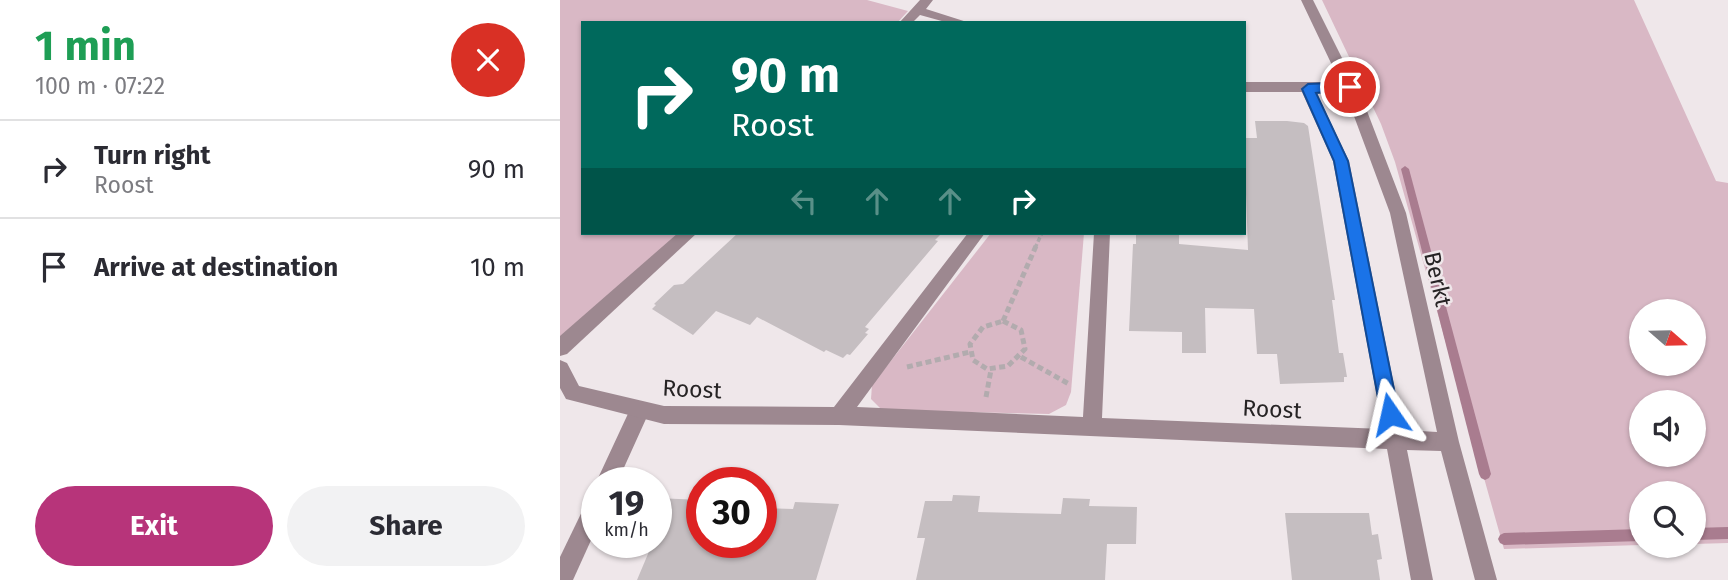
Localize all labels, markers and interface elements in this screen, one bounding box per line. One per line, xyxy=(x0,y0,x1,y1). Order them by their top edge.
text: 1 min xyxy=(35,21,136,71)
button: close xyxy=(451,23,525,97)
text: 90 m xyxy=(731,46,840,105)
icon: right xyxy=(616,49,707,140)
pin xyxy=(1320,57,1380,117)
icon: arrive xyxy=(1331,68,1369,106)
text: 100 m · 07:22 xyxy=(35,72,165,100)
text: Roost xyxy=(731,106,814,144)
text: Turn right xyxy=(94,140,211,171)
icon: right xyxy=(35,150,73,188)
text: 90 m xyxy=(468,154,525,185)
text: Roost xyxy=(94,171,153,199)
icon: left xyxy=(785,182,823,220)
icon: ahead xyxy=(858,182,896,220)
icon: ahead xyxy=(931,182,969,220)
icon: right xyxy=(1004,182,1042,220)
icon: arrive xyxy=(35,248,73,286)
street label: Berkt xyxy=(1418,249,1458,310)
text: Arrive at destination xyxy=(94,252,338,283)
text: 10 m xyxy=(470,252,525,283)
north arrow xyxy=(1629,299,1706,376)
map controls xyxy=(1629,299,1706,558)
street label: Roost xyxy=(662,373,723,405)
position arrow xyxy=(1353,377,1427,451)
button: sound xyxy=(1629,390,1706,467)
street label: Roost xyxy=(1242,393,1303,425)
speed limit sign: 30 xyxy=(686,467,777,558)
button: search xyxy=(1629,481,1706,558)
text: 19 xyxy=(609,482,644,524)
button: Exit xyxy=(35,486,273,566)
button: Share xyxy=(287,486,525,566)
text: km/h xyxy=(604,519,649,541)

